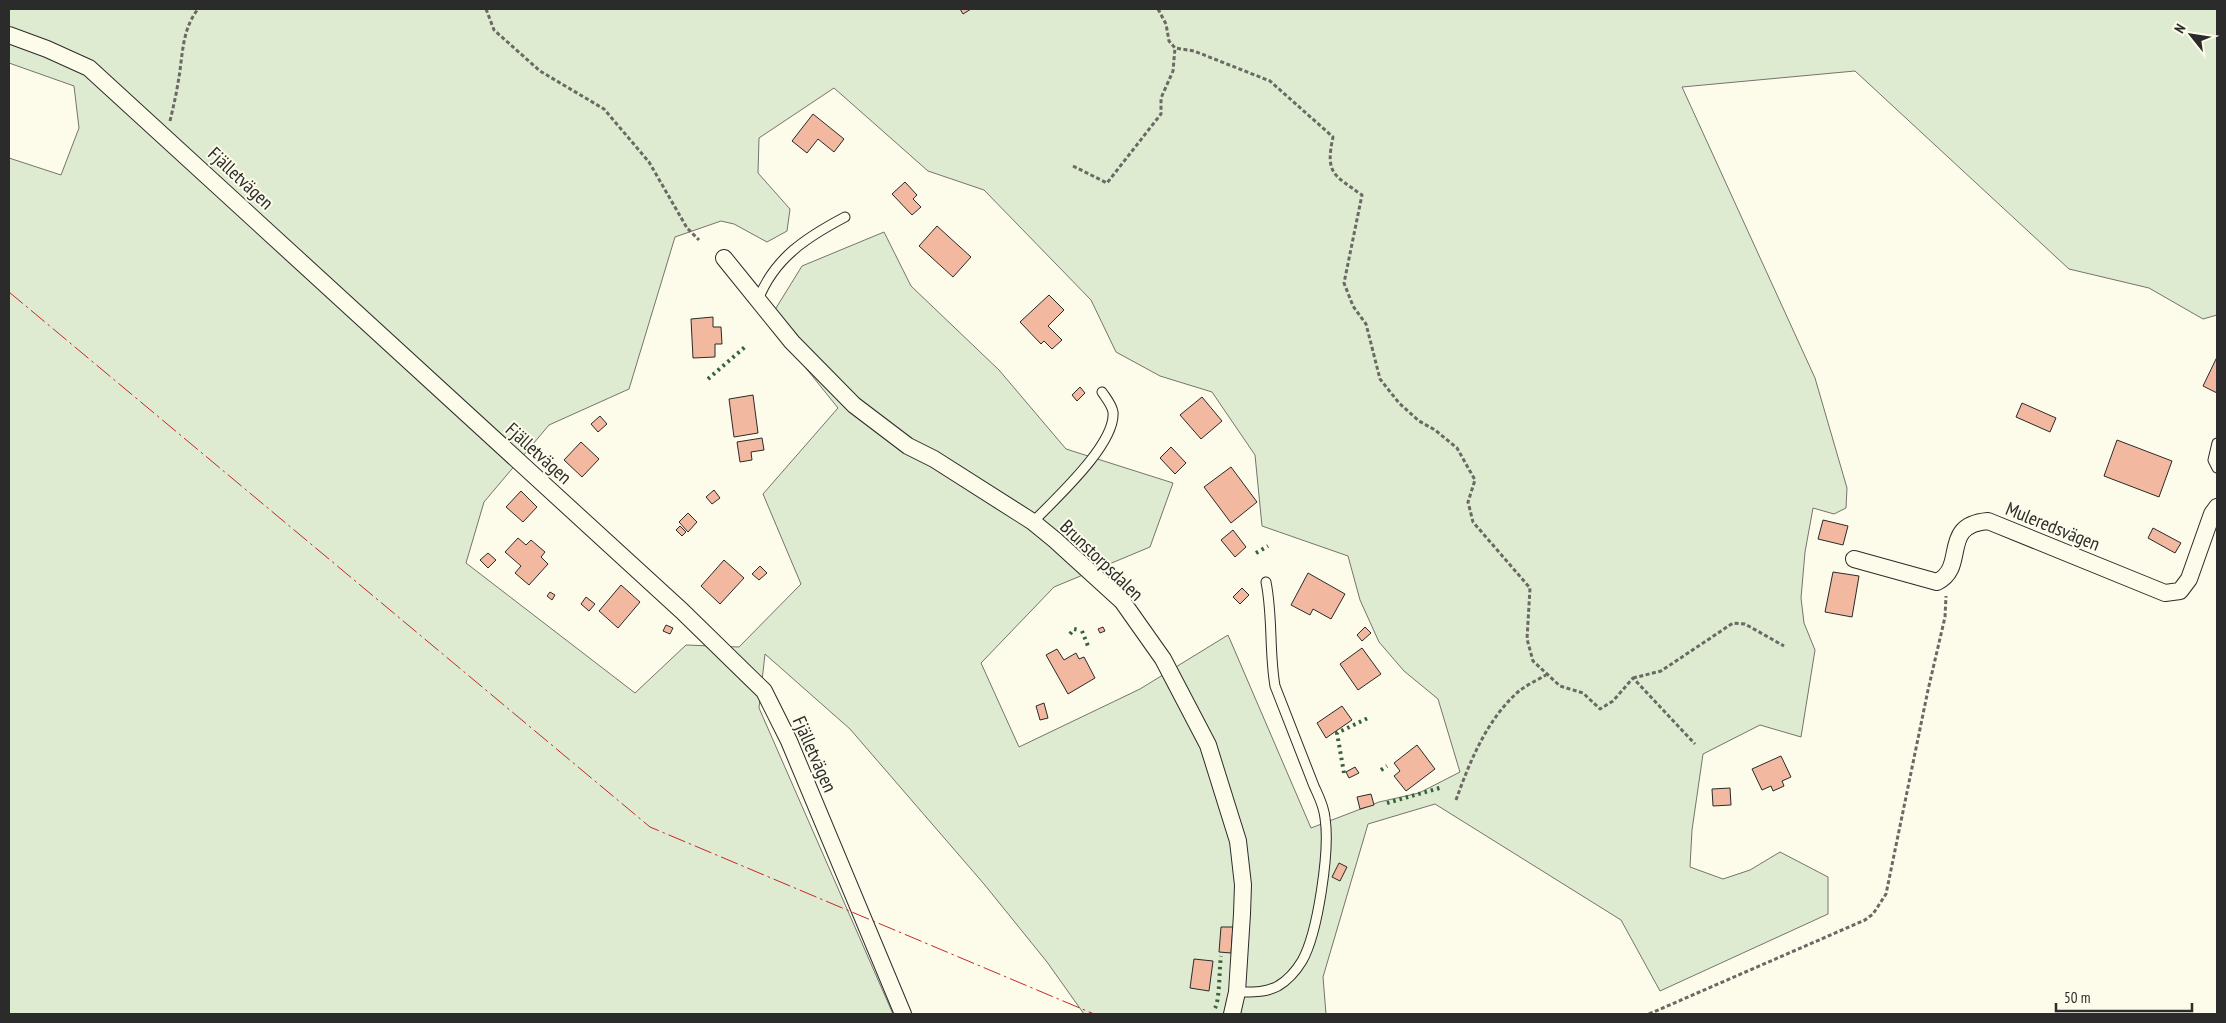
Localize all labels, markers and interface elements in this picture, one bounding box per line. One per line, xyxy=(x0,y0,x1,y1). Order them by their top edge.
north arrow xyxy=(2166,10,2216,60)
text: N xyxy=(2170,21,2189,36)
street label: Fjälletvägen xyxy=(203,142,279,214)
street label: Fjälletvägen xyxy=(501,417,577,489)
street label: Muleredsvägen xyxy=(2002,496,2104,556)
street label: Brunstorpsdalen xyxy=(1055,514,1149,606)
street label: Fjälletvägen xyxy=(788,712,842,796)
scale bar xyxy=(2056,980,2192,1012)
text: 50 m xyxy=(2064,988,2090,1007)

